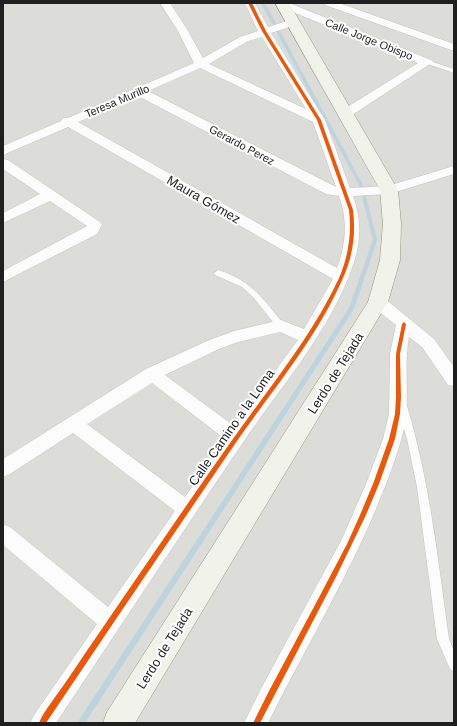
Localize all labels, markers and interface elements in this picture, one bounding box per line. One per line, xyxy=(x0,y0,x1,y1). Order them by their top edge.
street label: Calle Jorge Obispo xyxy=(323,16,415,62)
street label: Teresa Murillo xyxy=(83,82,151,120)
street label: Gerardo Perez xyxy=(207,123,277,167)
street label: Maura Gómez xyxy=(164,172,243,227)
street label: Lerdo de Tejada xyxy=(304,329,367,417)
street label: Calle Camino a la Loma xyxy=(185,366,278,488)
street label: Lerdo de Tejada xyxy=(133,604,196,692)

